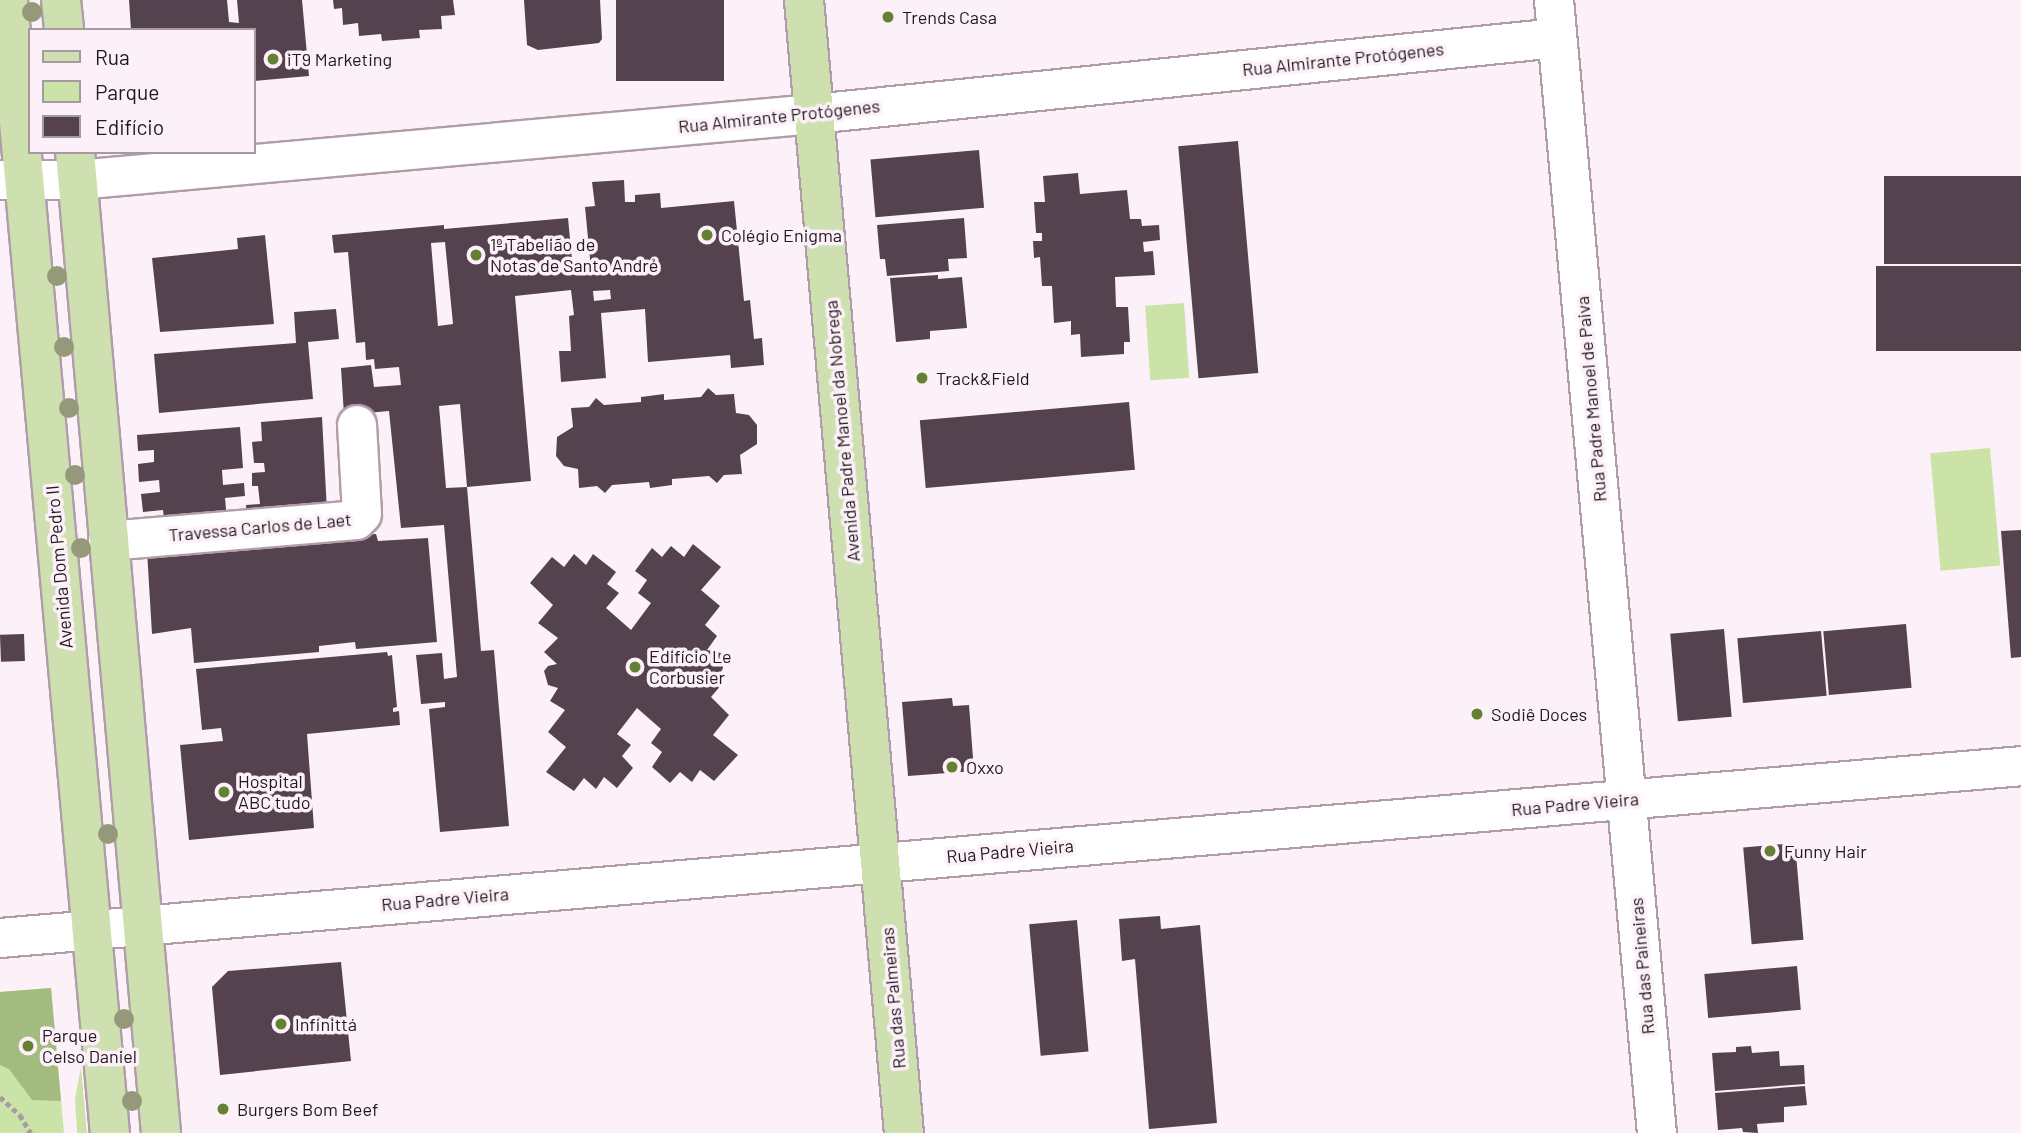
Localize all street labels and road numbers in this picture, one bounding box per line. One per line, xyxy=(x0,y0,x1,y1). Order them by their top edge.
street label: Rua Almirante Protógenes xyxy=(1241,38,1445,80)
street label: Rua Almirante Protógenes xyxy=(677,95,881,137)
street label: Rua Padre Manoel de Paiva xyxy=(1571,295,1611,503)
street label: Avenida Padre Manoel da Nobrega xyxy=(820,299,864,563)
street label: Avenida Dom Pedro II xyxy=(41,485,77,649)
street label: Travessa Carlos de Laet xyxy=(168,508,352,546)
street label: Rua Padre Vieira xyxy=(1510,788,1640,820)
street label: Rua Padre Vieira xyxy=(945,835,1075,867)
street label: Rua Padre Vieira xyxy=(380,883,510,915)
street label: Rua das Paineiras xyxy=(1625,897,1659,1035)
street label: Rua das Palmeiras xyxy=(876,926,910,1070)

